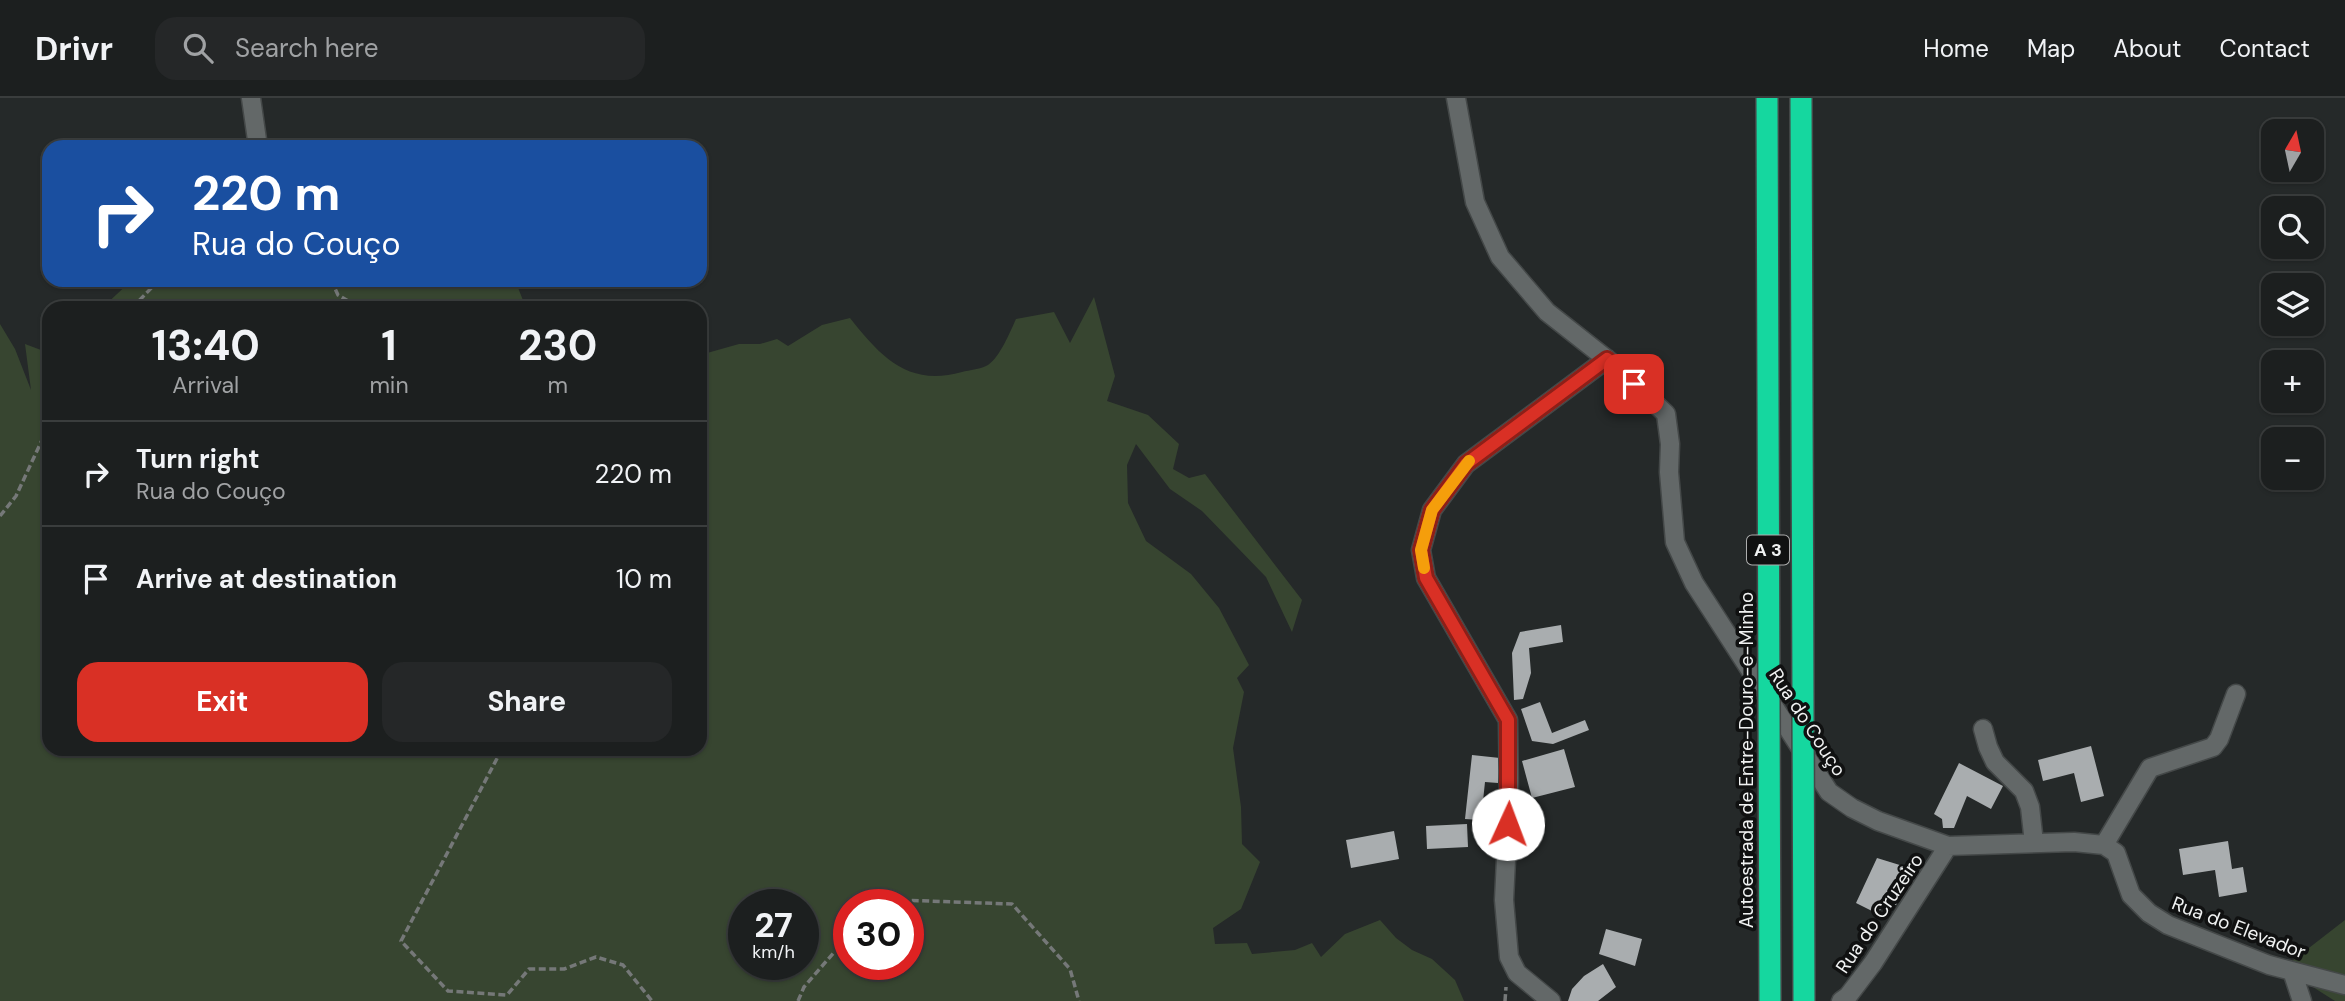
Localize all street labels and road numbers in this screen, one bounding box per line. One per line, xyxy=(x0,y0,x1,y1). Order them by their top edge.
road number: A 3 xyxy=(1747,536,1789,564)
street label: Autoestrada de Entre-Douro-e-Minho xyxy=(1734,592,1759,928)
street label: Rua do Couço xyxy=(1763,664,1852,781)
street label: Rua do Cruzeiro xyxy=(1830,849,1929,978)
street label: Rua do Elevador xyxy=(2168,890,2309,964)

